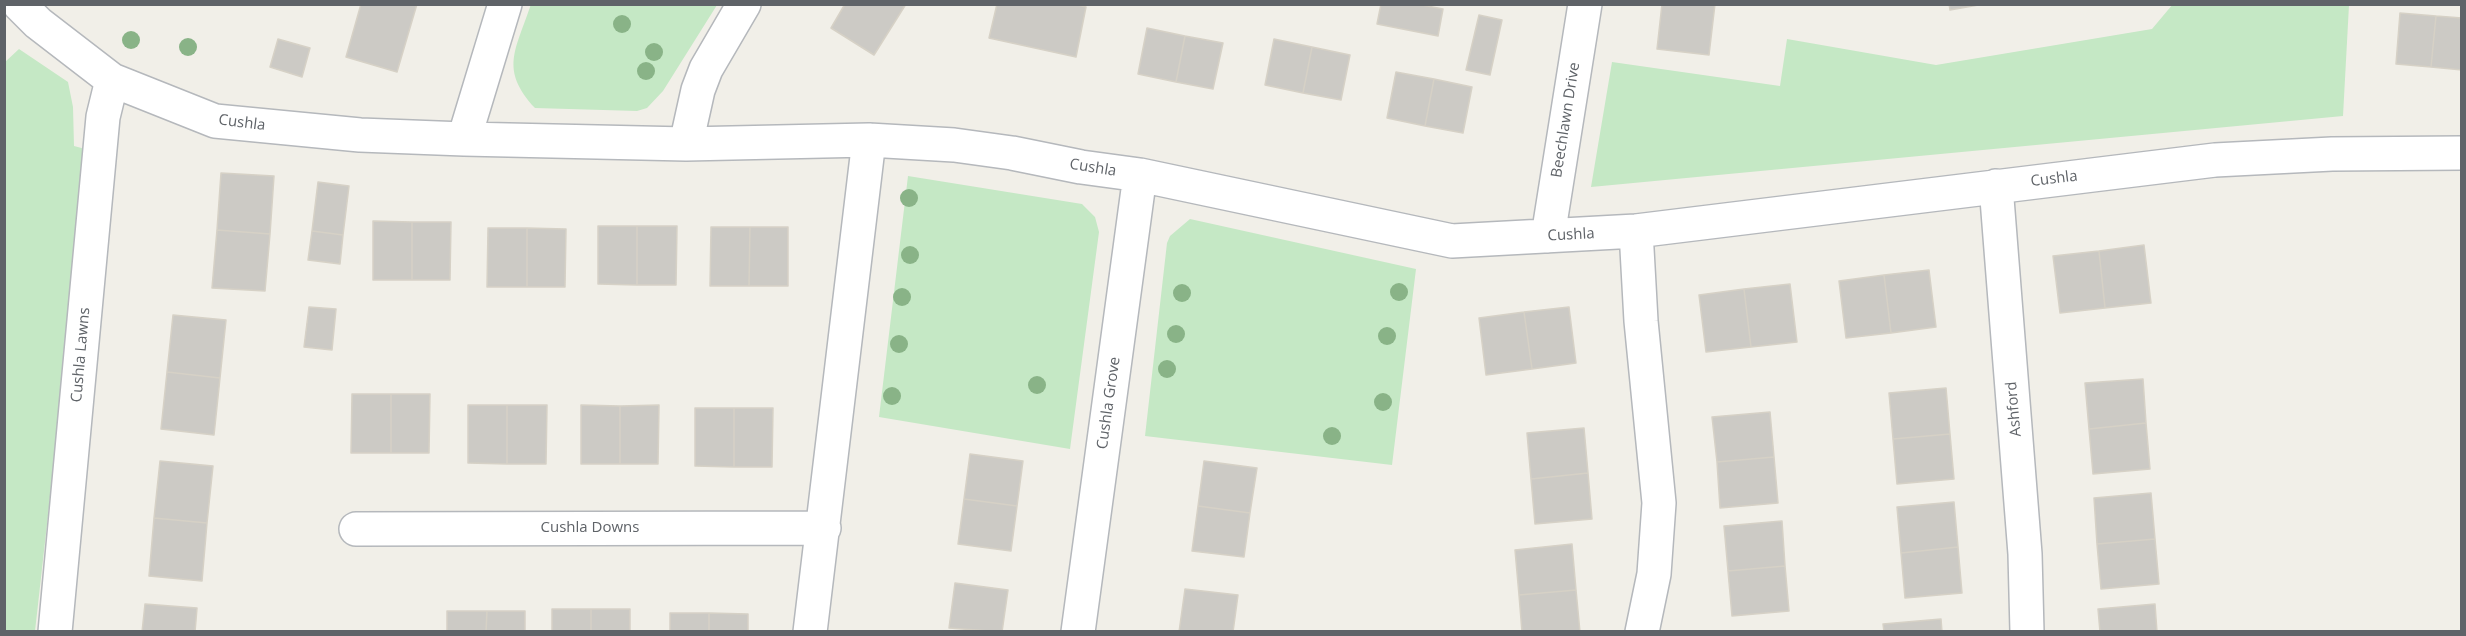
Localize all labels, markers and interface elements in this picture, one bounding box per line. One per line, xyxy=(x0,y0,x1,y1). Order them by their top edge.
street label: Beechlawn Drive xyxy=(1548,61,1584,179)
street label: Cushla xyxy=(218,111,266,135)
street label: Cushla xyxy=(1068,155,1118,181)
street label: Cushla xyxy=(2030,167,2078,191)
street label: Cushla xyxy=(1547,225,1595,245)
street label: Cushla Lawns xyxy=(68,307,94,403)
street label: Cushla Grove xyxy=(1094,356,1124,450)
street label: Ashford xyxy=(2003,381,2025,437)
street label: Cushla Downs xyxy=(541,519,639,537)

